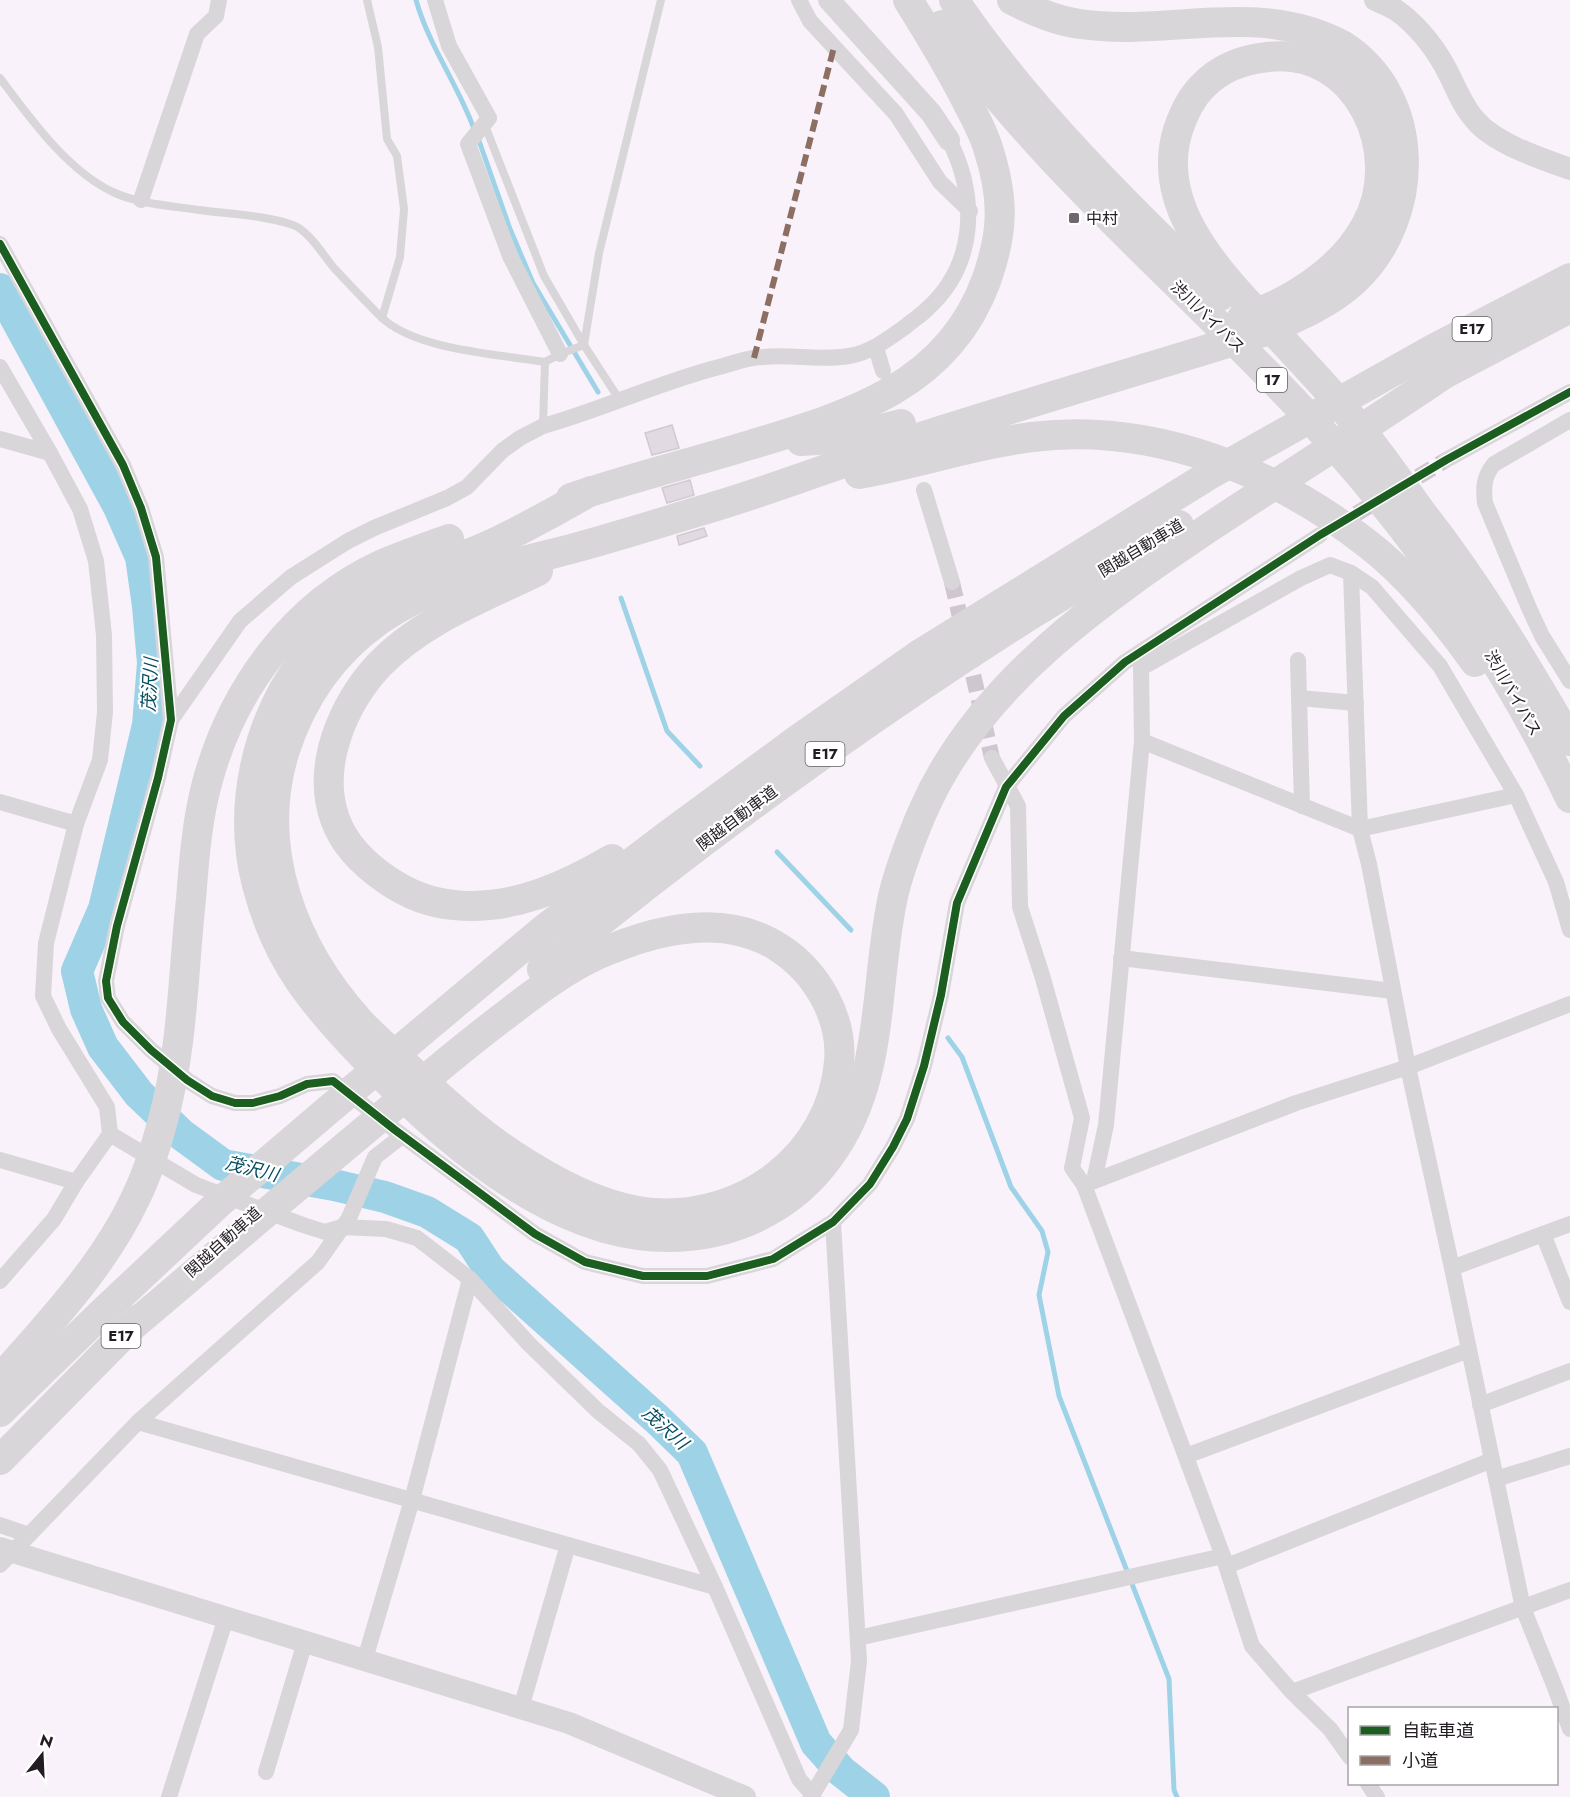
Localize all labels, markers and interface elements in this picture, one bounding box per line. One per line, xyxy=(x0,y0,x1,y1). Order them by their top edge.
place label: 中村 xyxy=(1086,207,1118,230)
marker: 中村 xyxy=(1067,211,1081,225)
street label: 渋川バイパス xyxy=(1166,275,1250,359)
road number: E17 xyxy=(1452,317,1492,341)
road number: 17 xyxy=(1257,368,1287,392)
street label: 関越自動車道 xyxy=(1094,513,1188,583)
street label: 渋川バイパス xyxy=(1479,646,1547,740)
water label: 茂沢川 xyxy=(136,655,164,713)
road number: E17 xyxy=(806,742,844,766)
street label: 関越自動車道 xyxy=(692,780,782,856)
water label: 茂沢川 xyxy=(223,1150,283,1189)
street label: 関越自動車道 xyxy=(180,1201,266,1283)
road number: E17 xyxy=(102,1324,140,1348)
water label: 茂沢川 xyxy=(636,1400,695,1457)
legend xyxy=(1348,1707,1558,1785)
text: 自転車道 xyxy=(1402,1718,1474,1744)
north arrow xyxy=(12,1725,72,1785)
text: N xyxy=(37,1728,56,1754)
text: 小道 xyxy=(1402,1748,1438,1774)

